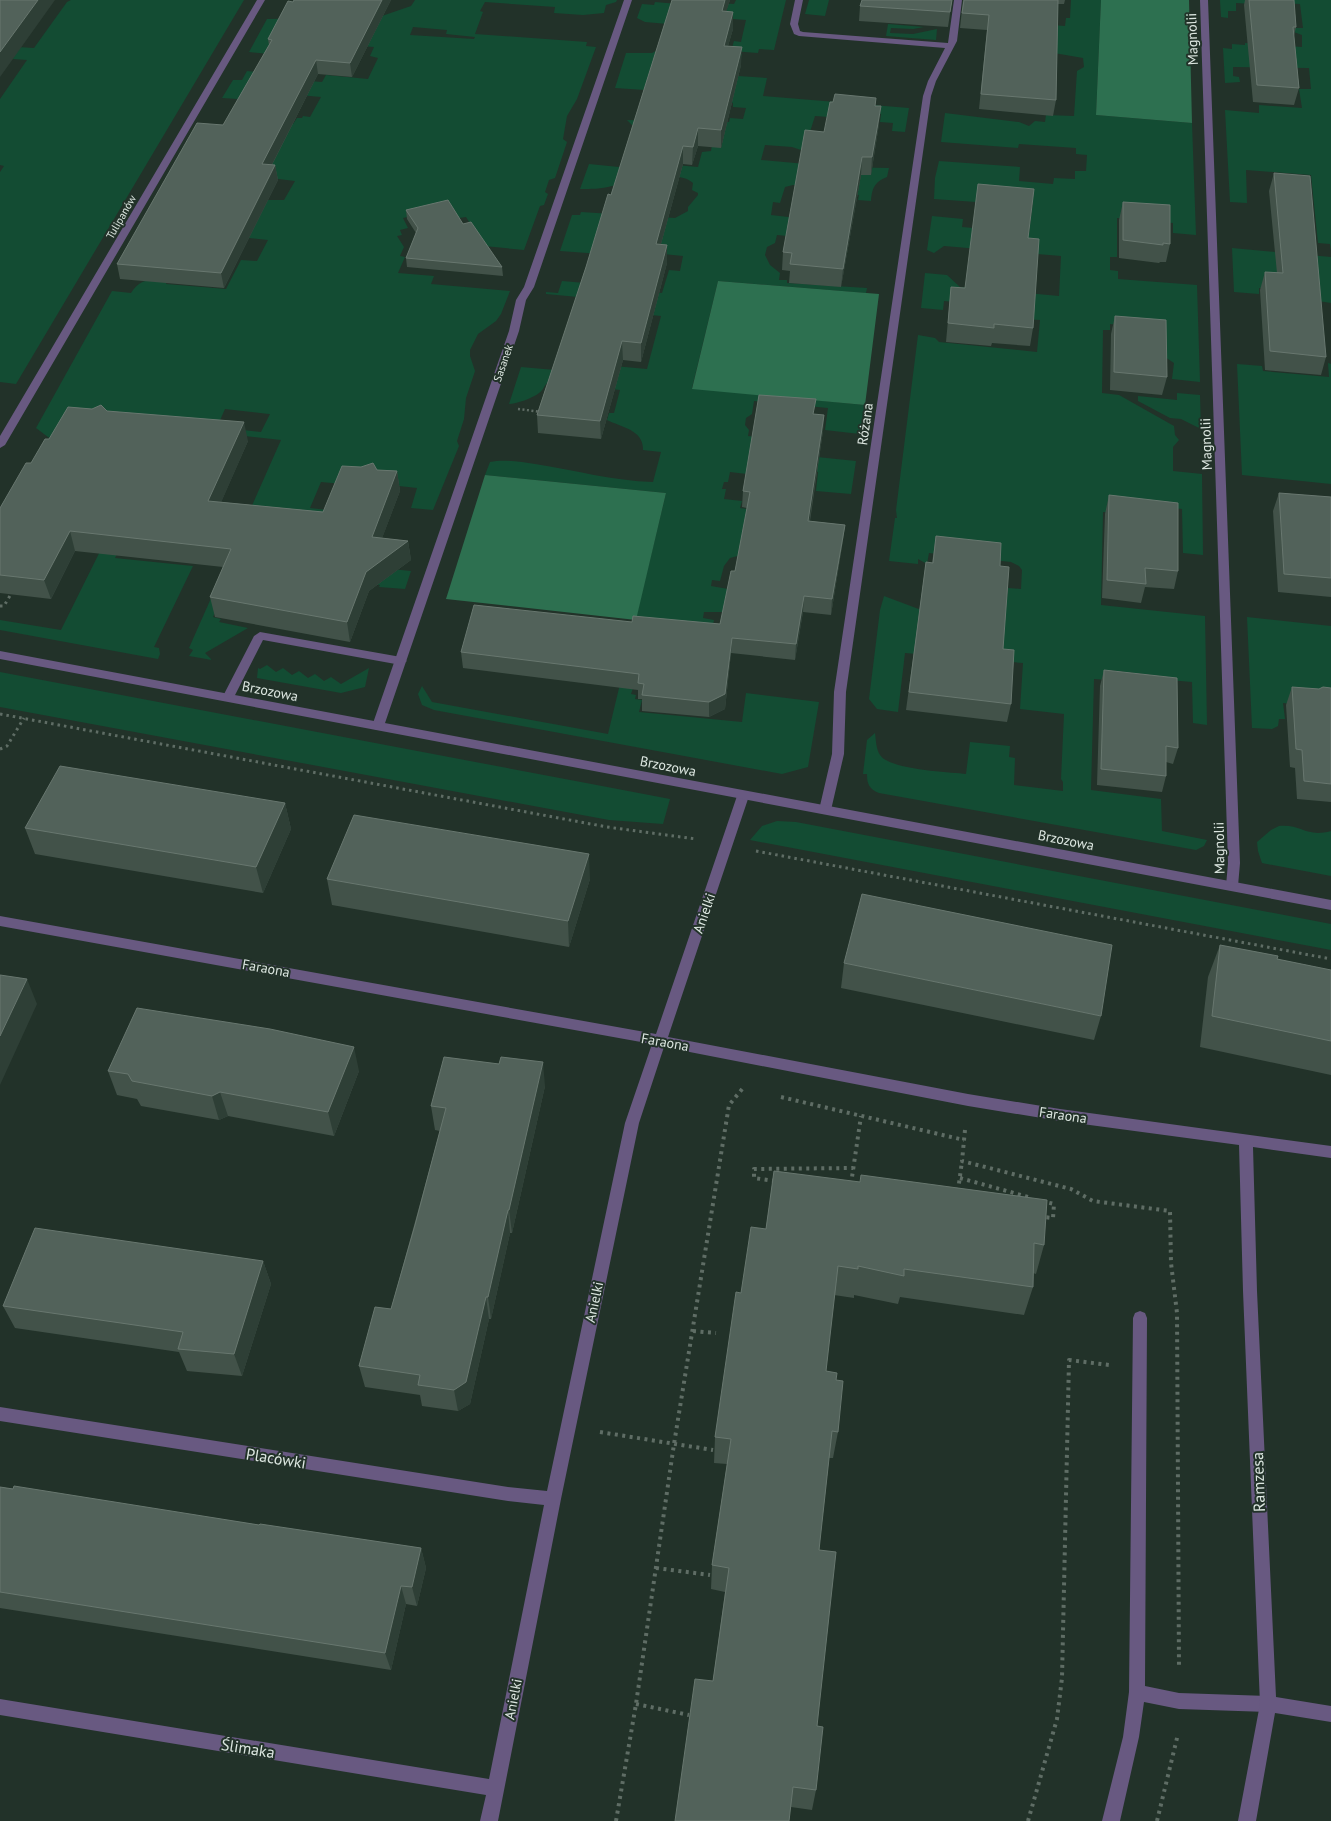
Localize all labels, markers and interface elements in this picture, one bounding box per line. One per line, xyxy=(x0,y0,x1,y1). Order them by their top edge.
street label: Magnolii xyxy=(1182,13,1202,65)
street label: Tulipanów xyxy=(103,193,139,241)
street label: Sasanek xyxy=(490,342,516,383)
street label: Różana xyxy=(853,402,877,446)
street label: Magnolii xyxy=(1196,418,1216,470)
street label: Brzozowa xyxy=(240,677,300,705)
street label: Brzozowa xyxy=(638,752,698,780)
street label: Magnolii xyxy=(1210,822,1228,874)
street label: Brzozowa xyxy=(1036,826,1096,854)
street label: Anielki xyxy=(689,891,719,935)
street label: Faraona xyxy=(241,955,291,981)
street label: Faraona xyxy=(640,1029,690,1055)
street label: Faraona xyxy=(1038,1103,1088,1127)
street label: Anielki xyxy=(581,1280,607,1324)
street label: Placówki xyxy=(245,1443,307,1473)
street label: Ramzesa xyxy=(1247,1452,1269,1512)
street label: Anielki xyxy=(500,1677,526,1721)
street label: Ślimaka xyxy=(220,1734,276,1762)

